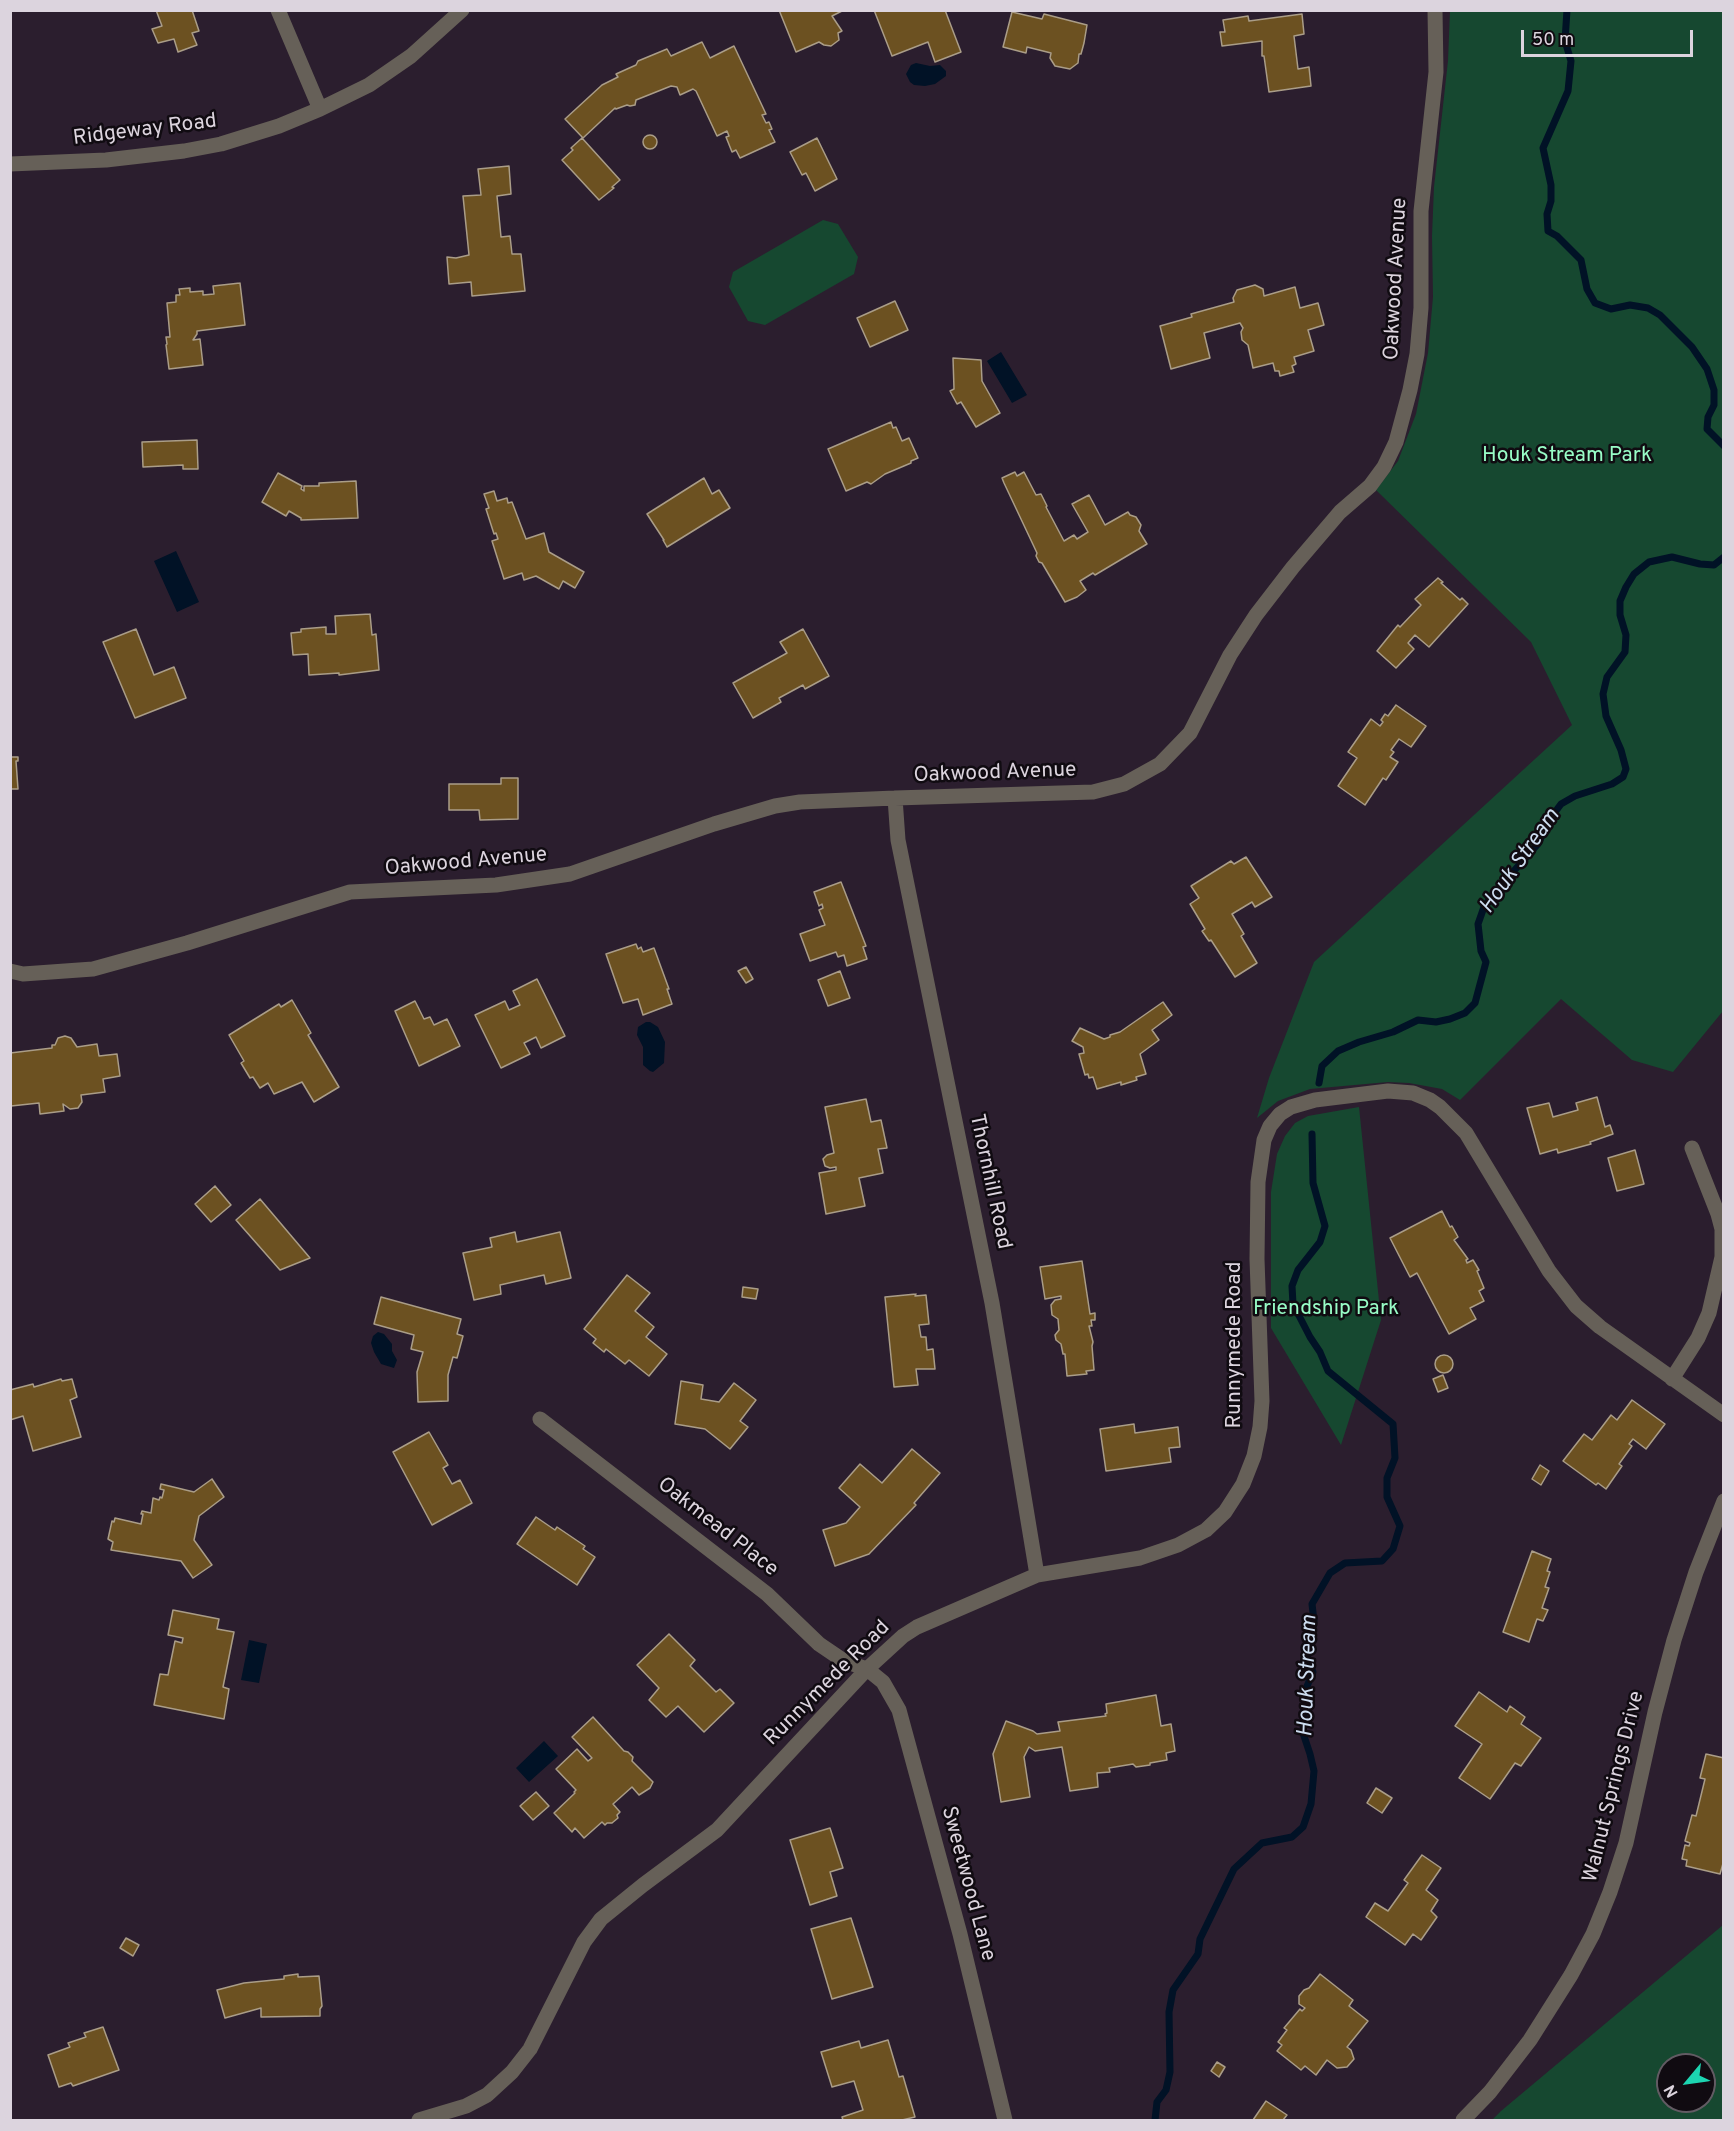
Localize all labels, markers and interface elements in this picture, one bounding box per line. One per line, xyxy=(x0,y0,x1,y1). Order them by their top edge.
scale bar xyxy=(1524,18,1696,56)
text: 50 m xyxy=(1532,29,1574,52)
street label: Ridgeway Road xyxy=(72,110,218,152)
street label: Oakwood Avenue xyxy=(1380,197,1414,361)
park label: Houk Stream Park xyxy=(1482,444,1652,470)
street label: Oakwood Avenue xyxy=(913,759,1077,789)
water label: Houk Stream xyxy=(1475,804,1567,920)
street label: Oakwood Avenue xyxy=(384,843,548,883)
street label: Thornhill Road xyxy=(962,1112,1016,1252)
street label: Runnymede Road xyxy=(1223,1261,1249,1429)
park label: Friendship Park xyxy=(1253,1297,1399,1323)
street label: Oakmead Place xyxy=(651,1473,783,1583)
water label: Houk Stream xyxy=(1294,1615,1324,1737)
street label: Runnymede Road xyxy=(760,1616,896,1752)
street label: Walnut Springs Drive xyxy=(1579,1689,1651,1885)
street label: Sweetwood Lane xyxy=(934,1804,1000,1964)
north arrow xyxy=(1656,2053,1716,2113)
text: N xyxy=(1660,2081,1684,2101)

